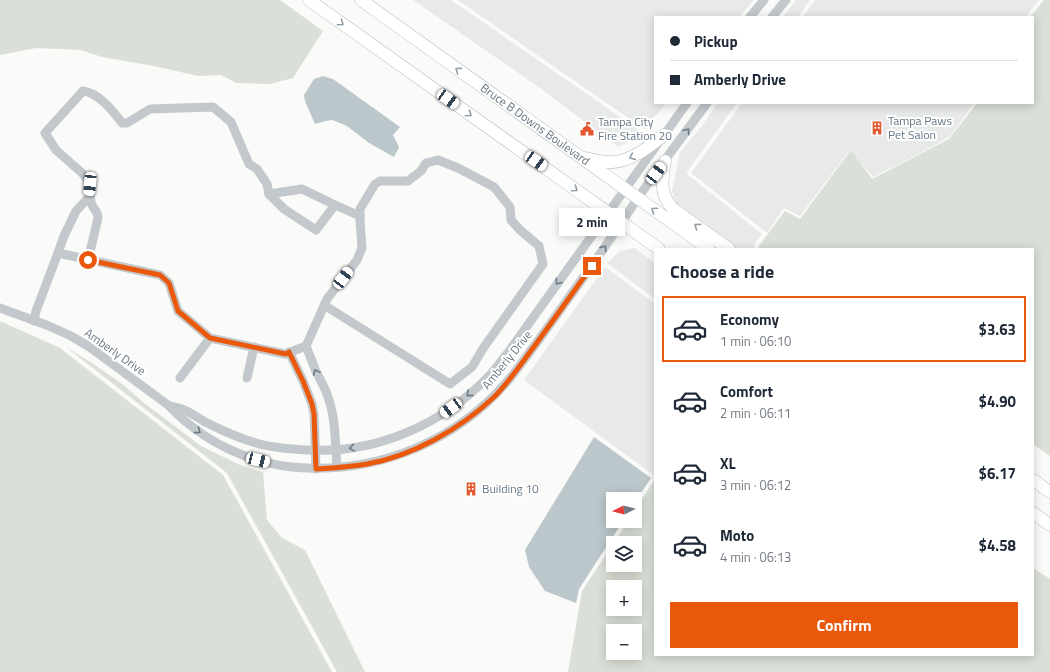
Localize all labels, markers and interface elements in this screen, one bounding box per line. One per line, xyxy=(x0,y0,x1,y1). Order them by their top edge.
one-way arrow xyxy=(336,18,343,25)
text: Pickup xyxy=(694,30,738,53)
one-way arrow xyxy=(456,68,463,75)
text: Amberly Drive xyxy=(694,68,786,91)
street label: Bruce B Downs Boulevard xyxy=(477,78,594,170)
car xyxy=(435,87,461,111)
one-way arrow xyxy=(465,109,472,116)
place label: Tampa Paws Pet Salon xyxy=(888,111,952,144)
place label: Tampa City Fire Station 20 xyxy=(598,112,672,145)
building icon: Tampa Paws Pet Salon xyxy=(869,120,885,136)
public building icon: Tampa City Fire Station 20 xyxy=(579,121,595,137)
one-way arrow xyxy=(682,128,689,135)
car xyxy=(523,149,549,173)
one-way arrow xyxy=(628,152,635,160)
car xyxy=(644,160,668,186)
car xyxy=(83,172,97,196)
one-way arrow xyxy=(571,184,578,191)
one-way arrow xyxy=(651,207,658,215)
callout: 2 min xyxy=(559,208,625,236)
text: 2 min xyxy=(576,212,608,232)
one-way arrow xyxy=(695,224,702,231)
one-way arrow xyxy=(599,246,606,253)
route start xyxy=(79,251,97,269)
route end xyxy=(583,257,601,275)
text: Choose a ride xyxy=(670,258,774,285)
car xyxy=(331,265,355,291)
one-way arrow xyxy=(556,278,563,285)
text: Economy xyxy=(720,308,779,331)
icon: car xyxy=(672,311,708,347)
text: $3.63 xyxy=(979,318,1016,341)
street label: Amberly Drive xyxy=(81,323,150,380)
street label: Amberly Drive xyxy=(477,326,536,393)
text: 1 min · 06:10 xyxy=(720,331,791,351)
one-way arrow xyxy=(313,368,321,376)
text: Comfort xyxy=(720,380,773,403)
icon: car xyxy=(672,383,708,419)
one-way arrow xyxy=(466,390,473,397)
text: $4.90 xyxy=(979,390,1016,413)
car xyxy=(438,396,464,420)
text: 2 min · 06:11 xyxy=(720,403,791,423)
one-way arrow xyxy=(193,426,200,433)
one-way arrow xyxy=(349,443,355,452)
car xyxy=(245,451,271,469)
text: XL xyxy=(720,452,736,475)
icon: car xyxy=(672,455,708,491)
text: $6.17 xyxy=(979,462,1016,485)
text: 3 min · 06:12 xyxy=(720,475,791,495)
place label: Building 10 xyxy=(482,479,539,498)
building icon: Building 10 xyxy=(463,481,479,497)
north arrow xyxy=(606,492,642,528)
map controls xyxy=(606,492,642,660)
text: Moto xyxy=(720,524,754,547)
icon: car xyxy=(672,527,708,563)
text: $4.58 xyxy=(979,534,1016,557)
button: layers xyxy=(606,536,642,572)
text: 4 min · 06:13 xyxy=(720,547,791,567)
button: + xyxy=(606,580,642,616)
button: Confirm xyxy=(670,602,1018,648)
button: − xyxy=(606,624,642,660)

